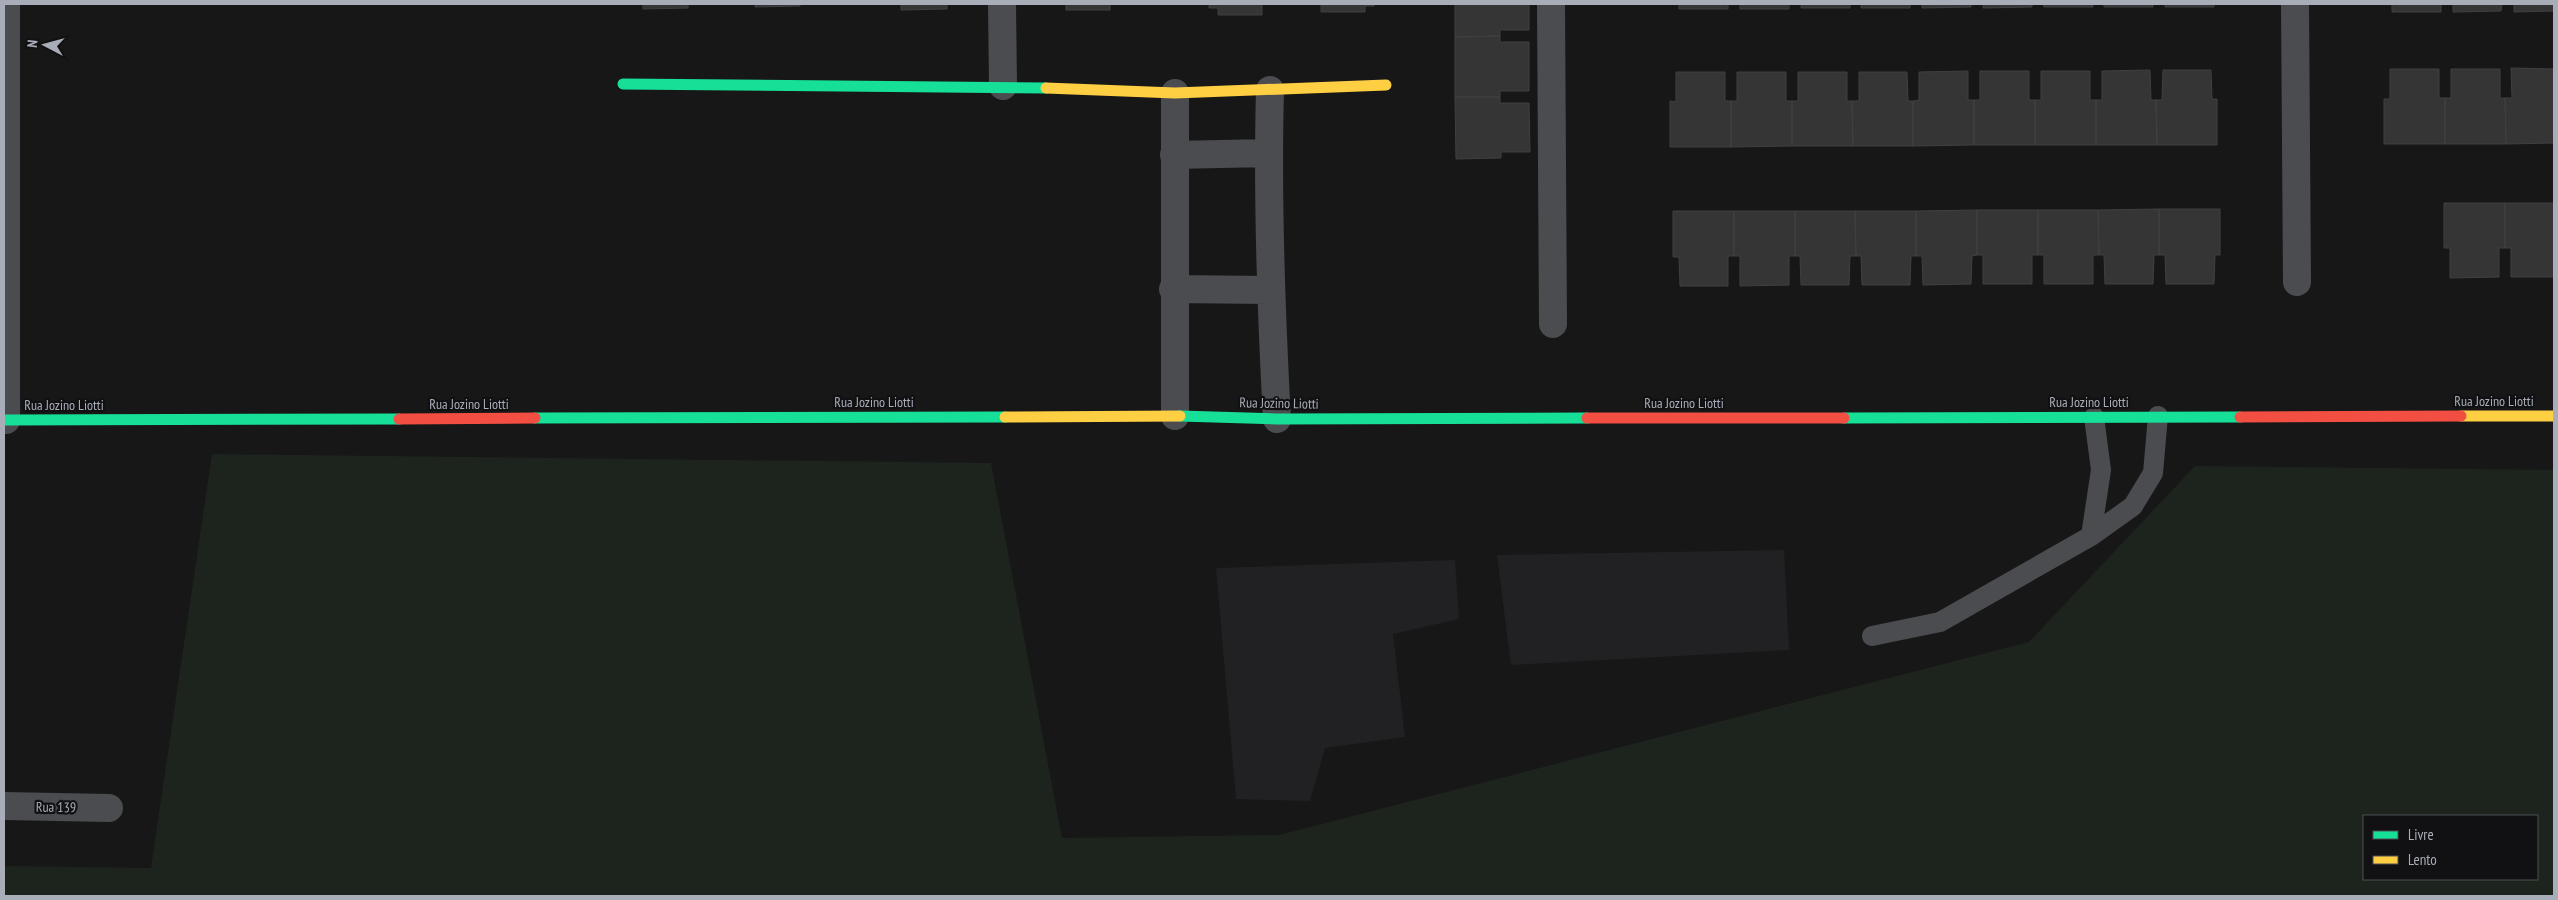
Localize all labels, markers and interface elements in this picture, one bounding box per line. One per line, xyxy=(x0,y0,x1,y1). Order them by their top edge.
north arrow xyxy=(20,20,70,70)
text: N xyxy=(23,39,41,48)
street label: Rua Jozino Liotti xyxy=(2454,392,2534,410)
street label: Rua Jozino Liotti xyxy=(834,393,914,411)
street label: Rua Jozino Liotti xyxy=(1239,393,1319,413)
street label: Rua Jozino Liotti xyxy=(2049,393,2129,411)
street label: Rua Jozino Liotti xyxy=(1644,394,1724,412)
street label: Rua Jozino Liotti xyxy=(429,395,509,413)
street label: Rua Jozino Liotti xyxy=(24,396,104,414)
street label: Rua 139 xyxy=(36,798,76,816)
legend xyxy=(2363,815,2538,880)
text: Livre xyxy=(2408,825,2434,844)
text: Lento xyxy=(2408,850,2437,869)

